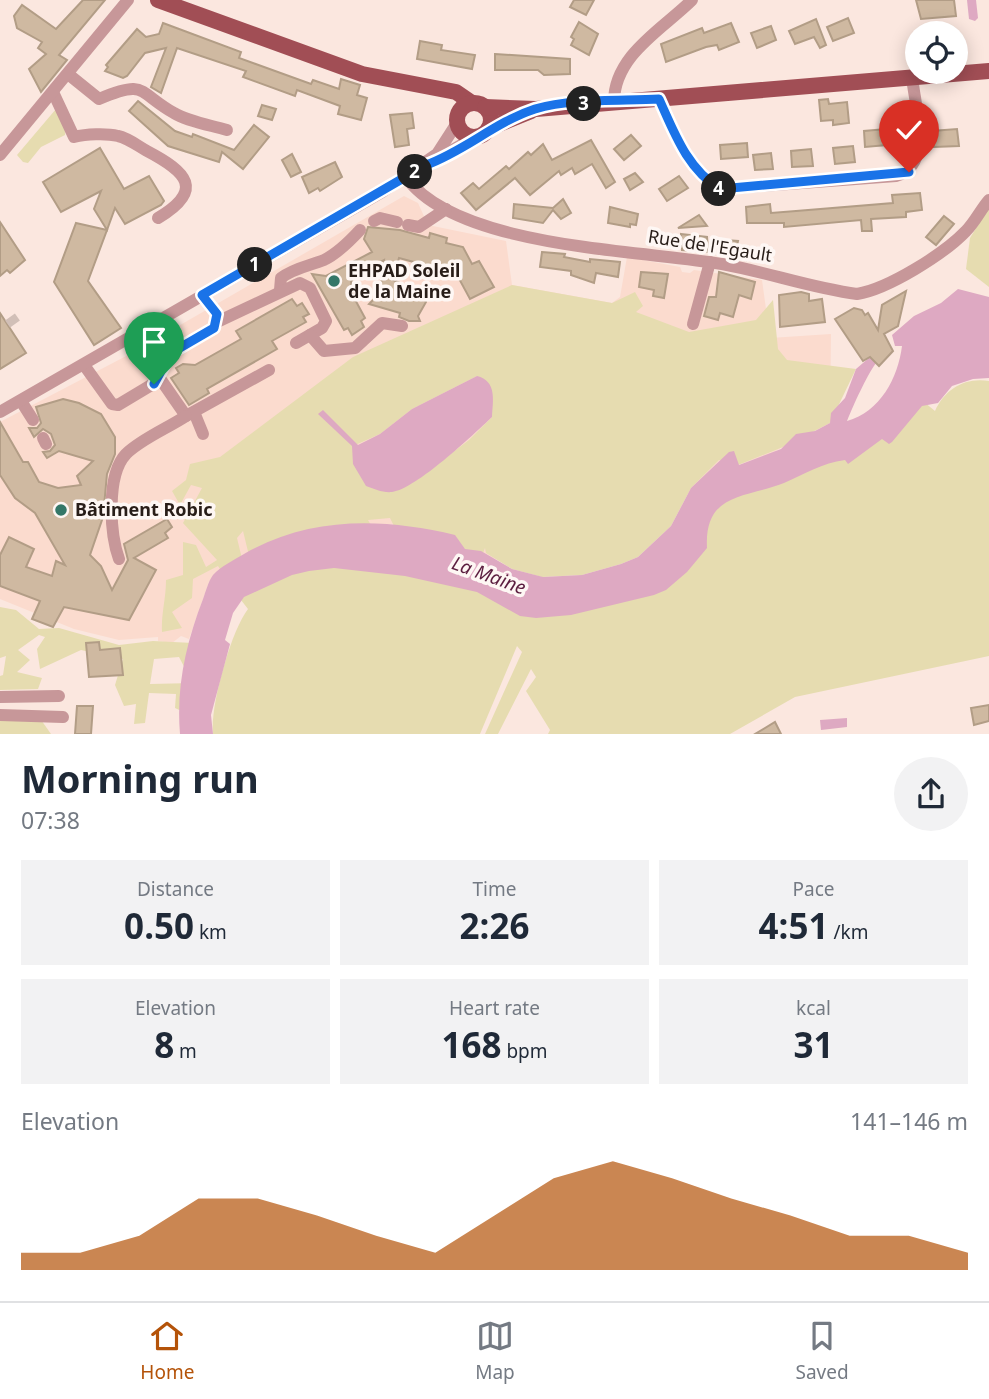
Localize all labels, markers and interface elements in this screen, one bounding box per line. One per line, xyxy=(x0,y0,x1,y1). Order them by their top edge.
map controls xyxy=(905,21,968,84)
button: locate xyxy=(905,21,968,84)
pin: 3 xyxy=(566,86,602,122)
text: 3 xyxy=(578,90,589,116)
pin xyxy=(879,100,939,172)
icon: check xyxy=(890,111,928,149)
pin: 2 xyxy=(398,154,432,190)
text: 2 xyxy=(409,158,420,184)
pin: 4 xyxy=(702,172,736,206)
text: 4 xyxy=(713,175,724,201)
street label: Rue de l'Egault xyxy=(646,223,774,267)
pin: 1 xyxy=(238,247,272,282)
text: 1 xyxy=(249,251,260,277)
place label: EHPAD Soleil de la Maine xyxy=(348,258,460,303)
marker: EHPAD Soleil de la Maine xyxy=(326,273,342,289)
pin xyxy=(124,312,184,384)
icon: arrive xyxy=(135,323,173,361)
place label: Bâtiment Robic xyxy=(75,497,213,521)
marker: Bâtiment Robic xyxy=(53,502,69,518)
water label: La Maine xyxy=(448,550,530,600)
text: Morning run xyxy=(21,752,259,804)
button: share xyxy=(894,757,968,831)
text: 07:38 xyxy=(21,804,80,836)
text: Distance xyxy=(137,876,214,902)
text: Time xyxy=(473,876,516,902)
text: Pace xyxy=(793,876,835,902)
text: 0.50 xyxy=(124,902,194,949)
text: 2:26 xyxy=(460,902,529,949)
text: 4:51 xyxy=(759,902,828,949)
text: km xyxy=(194,919,227,945)
text: /km xyxy=(828,919,868,945)
text: Elevation xyxy=(135,995,216,1021)
text: Heart rate xyxy=(449,995,540,1021)
text: kcal xyxy=(796,995,831,1021)
text: 8 xyxy=(154,1021,174,1068)
text: 168 xyxy=(441,1021,501,1068)
text: 31 xyxy=(793,1021,834,1068)
text: m xyxy=(174,1038,197,1064)
text: bpm xyxy=(501,1038,548,1064)
text: Elevation xyxy=(21,1105,119,1137)
text: 141–146 m xyxy=(850,1105,968,1137)
tab: Home xyxy=(140,1317,194,1385)
tab: Map xyxy=(475,1317,515,1385)
tab: Saved xyxy=(795,1317,849,1385)

